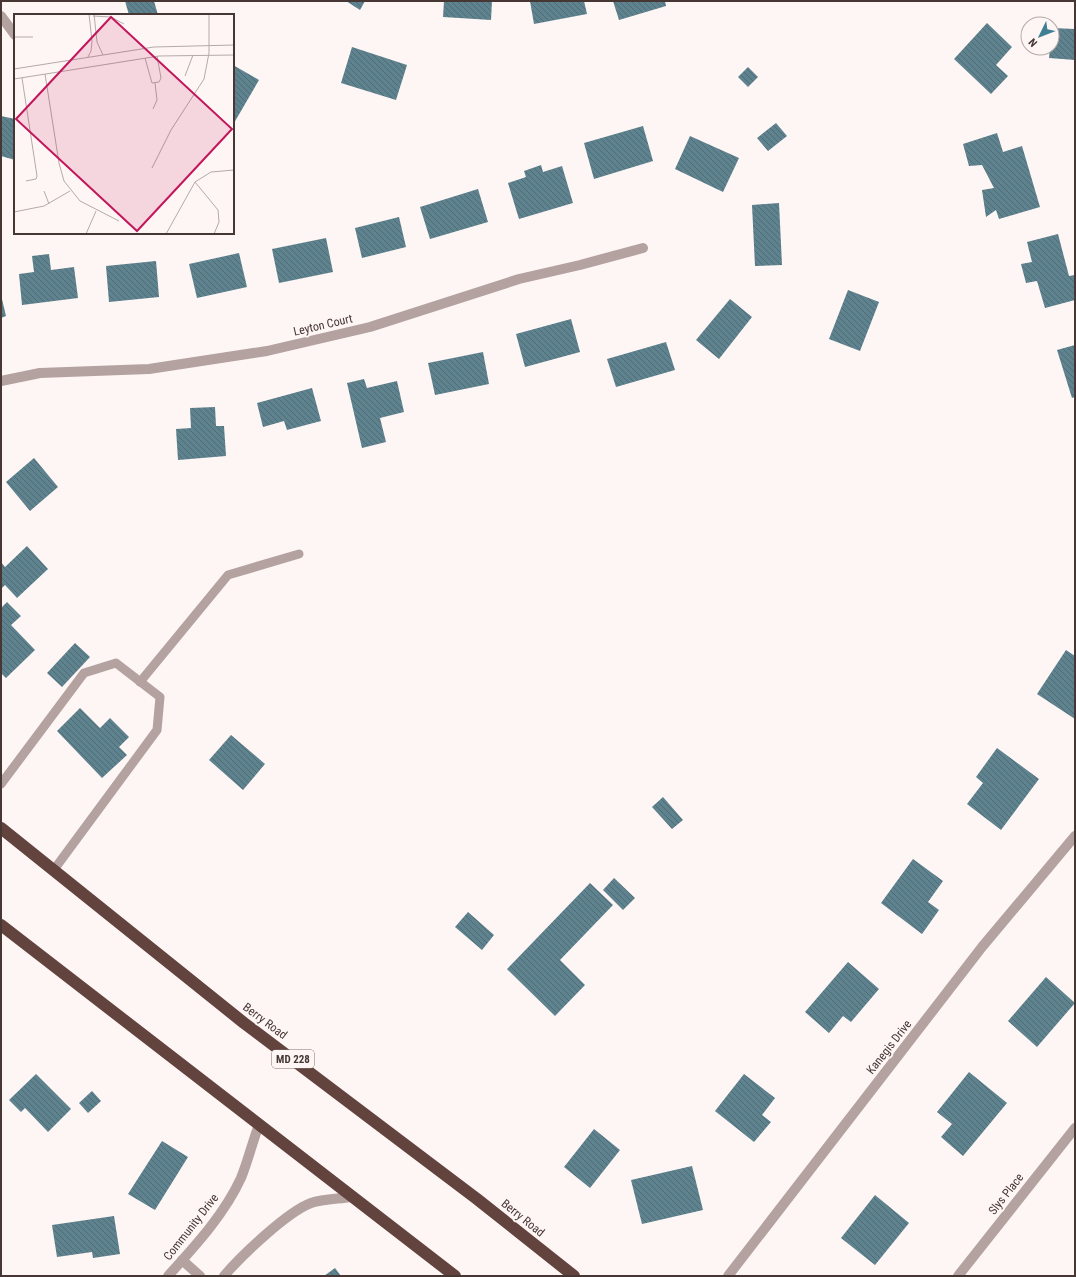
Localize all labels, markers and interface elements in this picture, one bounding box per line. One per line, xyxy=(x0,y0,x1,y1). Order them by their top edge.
inset map xyxy=(14,14,234,234)
north arrow xyxy=(1020,16,1060,56)
text: N xyxy=(1026,35,1040,49)
street label: Leyton Court xyxy=(292,311,354,339)
street label: Berry Road xyxy=(240,1000,290,1042)
street label: Kanegis Drive xyxy=(864,1017,915,1077)
road number: MD 228 xyxy=(272,1050,314,1068)
street label: Slys Place xyxy=(986,1170,1027,1217)
street label: Community Drive xyxy=(161,1191,222,1263)
street label: Berry Road xyxy=(499,1196,547,1240)

